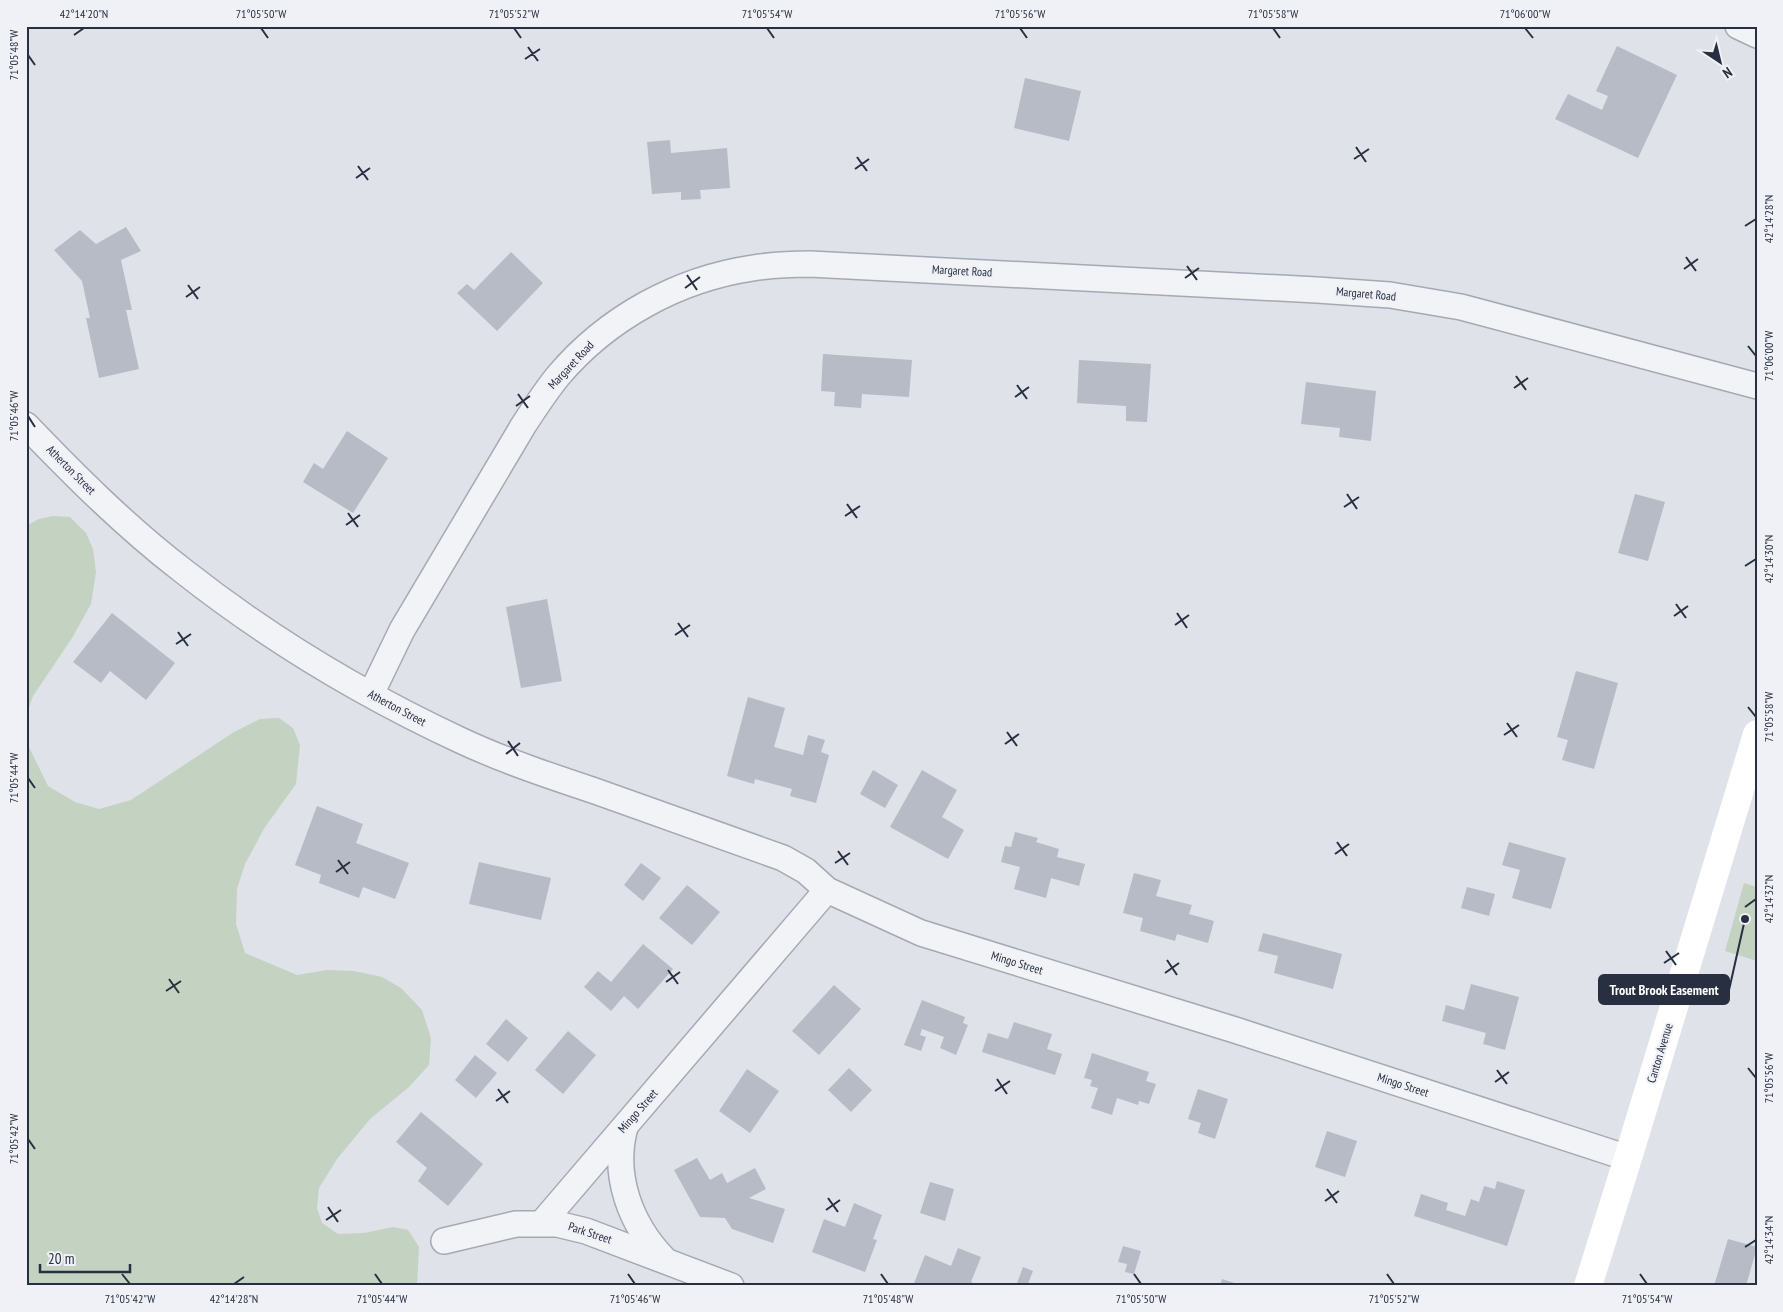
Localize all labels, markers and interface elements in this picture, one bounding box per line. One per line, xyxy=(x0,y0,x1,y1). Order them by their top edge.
text: 42°14'20"N xyxy=(60,6,108,21)
text: 71°05'50"W xyxy=(236,6,286,21)
text: 71°05'52"W xyxy=(489,6,539,21)
text: 71°05'54"W xyxy=(742,6,792,21)
text: 71°05'56"W xyxy=(995,6,1045,21)
text: 71°05'58"W xyxy=(1248,6,1298,21)
text: 71°06'00"W xyxy=(1500,6,1550,21)
text: 71°05'48"W xyxy=(6,30,21,80)
north arrow xyxy=(1696,38,1746,88)
text: N xyxy=(1719,63,1736,82)
text: 42°14'28"N xyxy=(1761,195,1776,243)
street label: Margaret Road xyxy=(932,261,993,280)
street label: Margaret Road xyxy=(1335,283,1397,304)
text: 71°06'00"W xyxy=(1761,331,1776,381)
street label: Margaret Road xyxy=(545,338,597,392)
text: 71°05'46"W xyxy=(6,391,21,441)
street label: Atherton Street xyxy=(44,442,100,498)
text: 42°14'30"N xyxy=(1761,535,1776,583)
street label: Atherton Street xyxy=(366,686,429,729)
text: 71°05'58"W xyxy=(1761,692,1776,742)
text: 71°05'44"W xyxy=(6,753,21,803)
text: 42°14'32"N xyxy=(1761,875,1776,923)
street label: Mingo Street xyxy=(989,948,1045,978)
callout: Trout Brook Easement xyxy=(1599,975,1729,1004)
text: Trout Brook Easement xyxy=(1610,981,1719,999)
street label: Canton Avenue xyxy=(1643,1021,1676,1085)
text: 71°05'56"W xyxy=(1761,1053,1776,1103)
street label: Mingo Street xyxy=(1376,1069,1431,1100)
street label: Mingo Street xyxy=(614,1085,661,1136)
text: 71°05'42"W xyxy=(6,1114,21,1164)
text: 42°14'34"N xyxy=(1761,1216,1776,1264)
street label: Park Street xyxy=(566,1218,614,1247)
scale bar xyxy=(40,1242,130,1274)
text: 20 m xyxy=(48,1249,74,1268)
text: 71°05'42"W xyxy=(105,1291,155,1306)
text: 42°14'28"N xyxy=(210,1291,258,1306)
text: 71°05'44"W xyxy=(357,1291,407,1306)
text: 71°05'46"W xyxy=(610,1291,660,1306)
text: 71°05'48"W xyxy=(863,1291,913,1306)
text: 71°05'50"W xyxy=(1116,1291,1166,1306)
text: 71°05'52"W xyxy=(1369,1291,1419,1306)
text: 71°05'54"W xyxy=(1622,1291,1672,1306)

